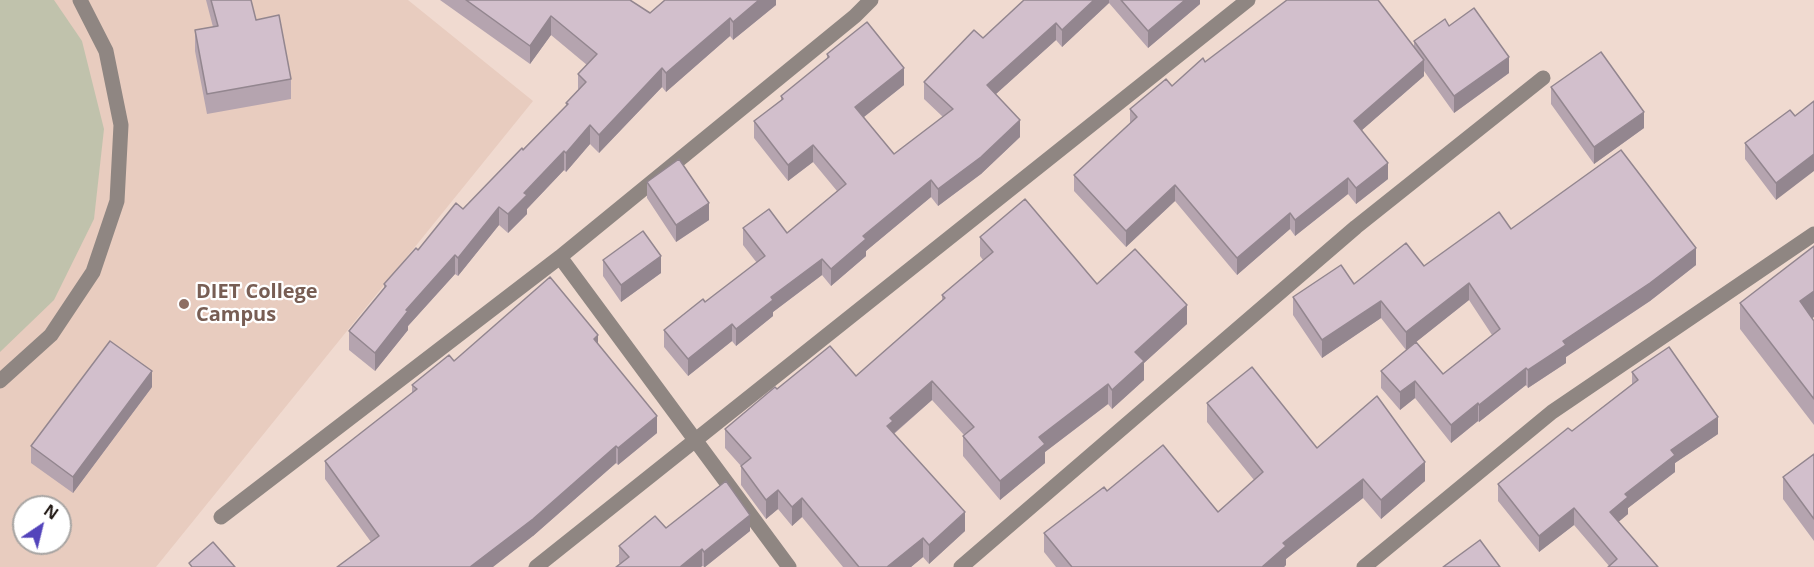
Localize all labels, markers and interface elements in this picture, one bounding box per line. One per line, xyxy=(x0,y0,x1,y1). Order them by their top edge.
place label: DIET College Campus xyxy=(196,280,318,327)
marker: DIET College Campus xyxy=(177,297,191,311)
north arrow xyxy=(12,495,72,555)
text: N xyxy=(40,499,63,525)

